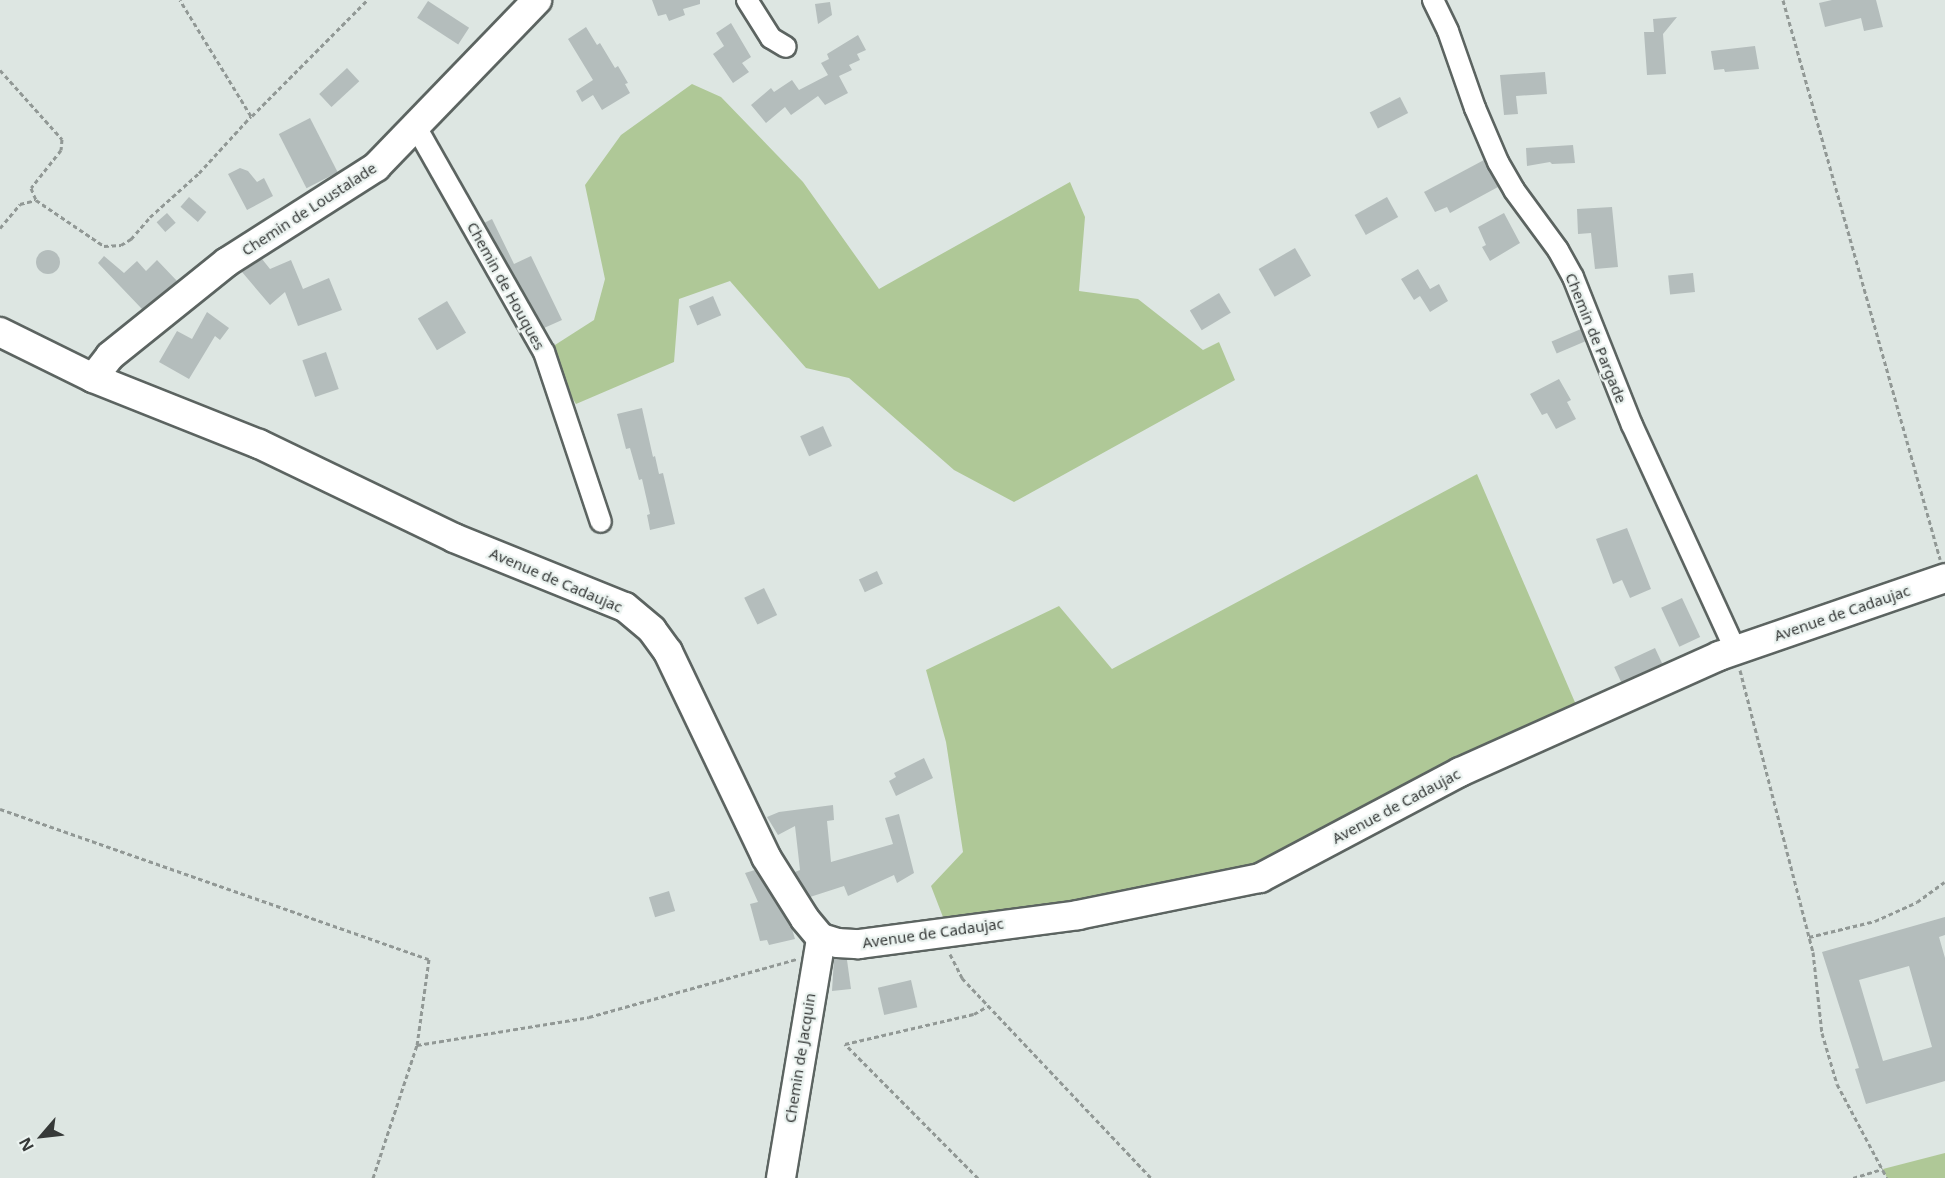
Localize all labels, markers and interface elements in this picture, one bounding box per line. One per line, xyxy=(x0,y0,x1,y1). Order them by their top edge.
street label: Chemin de Loustalade xyxy=(238,159,380,259)
street label: Chemin de Houques xyxy=(463,219,549,353)
street label: Chemin de Pargade xyxy=(1562,270,1630,406)
street label: Avenue de Cadaujac xyxy=(487,544,625,616)
street label: Avenue de Cadaujac xyxy=(1772,581,1912,645)
street label: Avenue de Cadaujac xyxy=(1329,765,1463,847)
street label: Avenue de Cadaujac xyxy=(861,914,1005,952)
street label: Chemin de Jacquin xyxy=(781,992,819,1124)
north arrow xyxy=(12,1106,72,1166)
text: N xyxy=(13,1134,39,1155)

